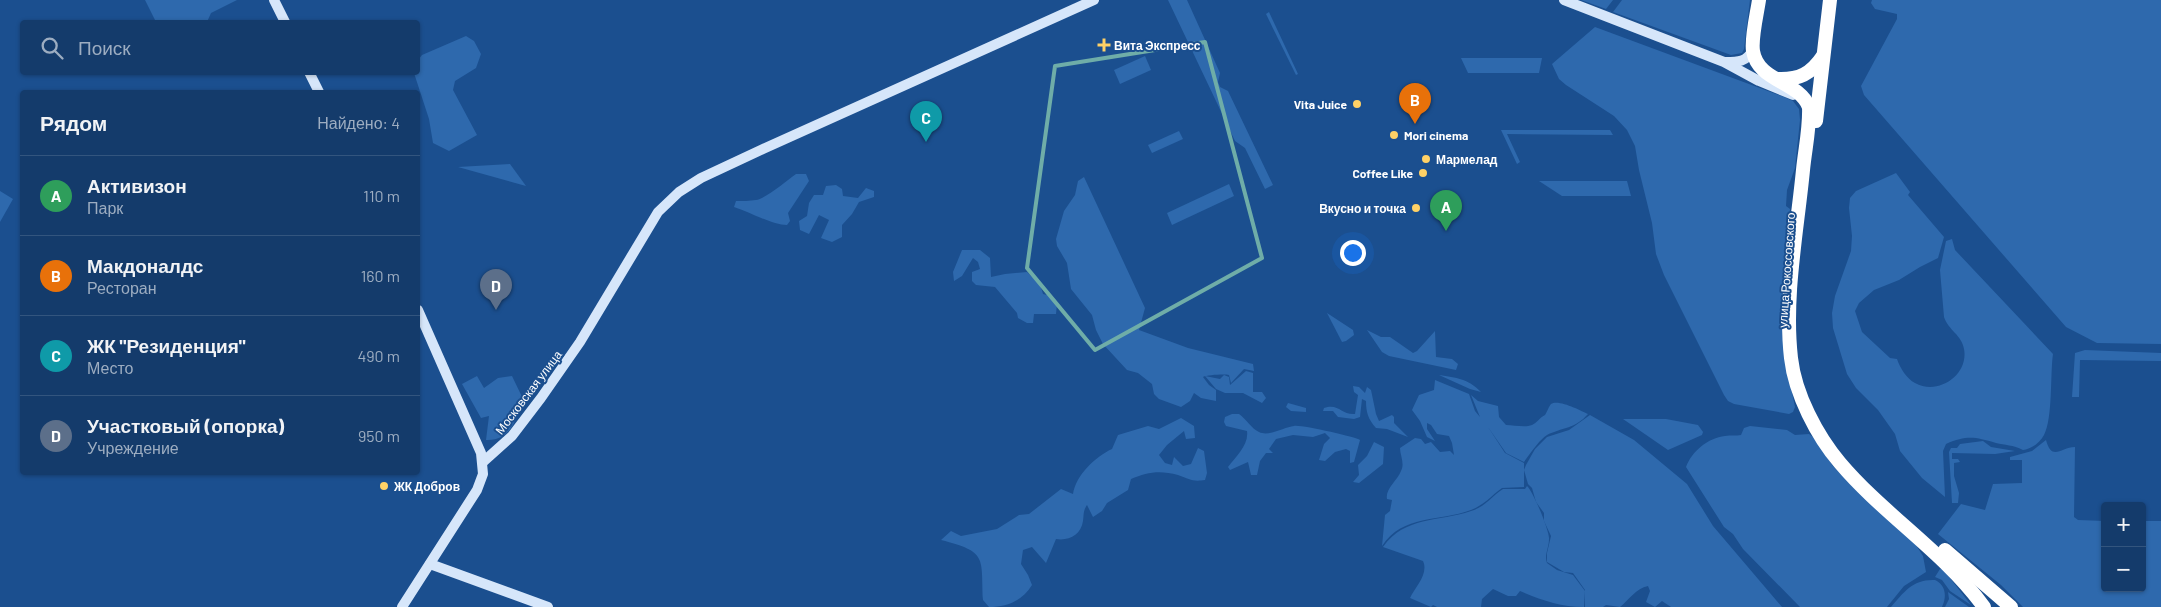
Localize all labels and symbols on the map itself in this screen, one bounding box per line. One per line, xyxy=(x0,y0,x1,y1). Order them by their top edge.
place label: Вита Экспресс xyxy=(1114,38,1201,53)
marker: Вита Экспресс xyxy=(1098,39,1110,51)
pin: B xyxy=(1399,83,1431,124)
place label: Vita Juice xyxy=(1294,97,1347,111)
marker: Vita Juice xyxy=(1351,98,1363,110)
pin: C xyxy=(910,101,942,142)
place label: Mori cinema xyxy=(1404,128,1468,142)
marker: Mori cinema xyxy=(1388,129,1400,141)
place label: Мармелад xyxy=(1436,152,1498,167)
marker: Мармелад xyxy=(1420,153,1432,165)
place label: Coffee Like xyxy=(1352,166,1413,180)
marker: Coffee Like xyxy=(1417,167,1429,179)
pin: A xyxy=(1430,190,1462,231)
place label: Вкусно и точка xyxy=(1319,201,1406,216)
marker: Вкусно и точка xyxy=(1410,202,1422,214)
street label: улица Рокоссовского xyxy=(1775,212,1798,328)
your location xyxy=(1340,240,1366,266)
pin: D xyxy=(480,269,512,310)
street label: Московская улица xyxy=(492,347,565,437)
place label: ЖК Добров xyxy=(393,479,460,494)
marker: ЖК Добров xyxy=(378,480,390,492)

